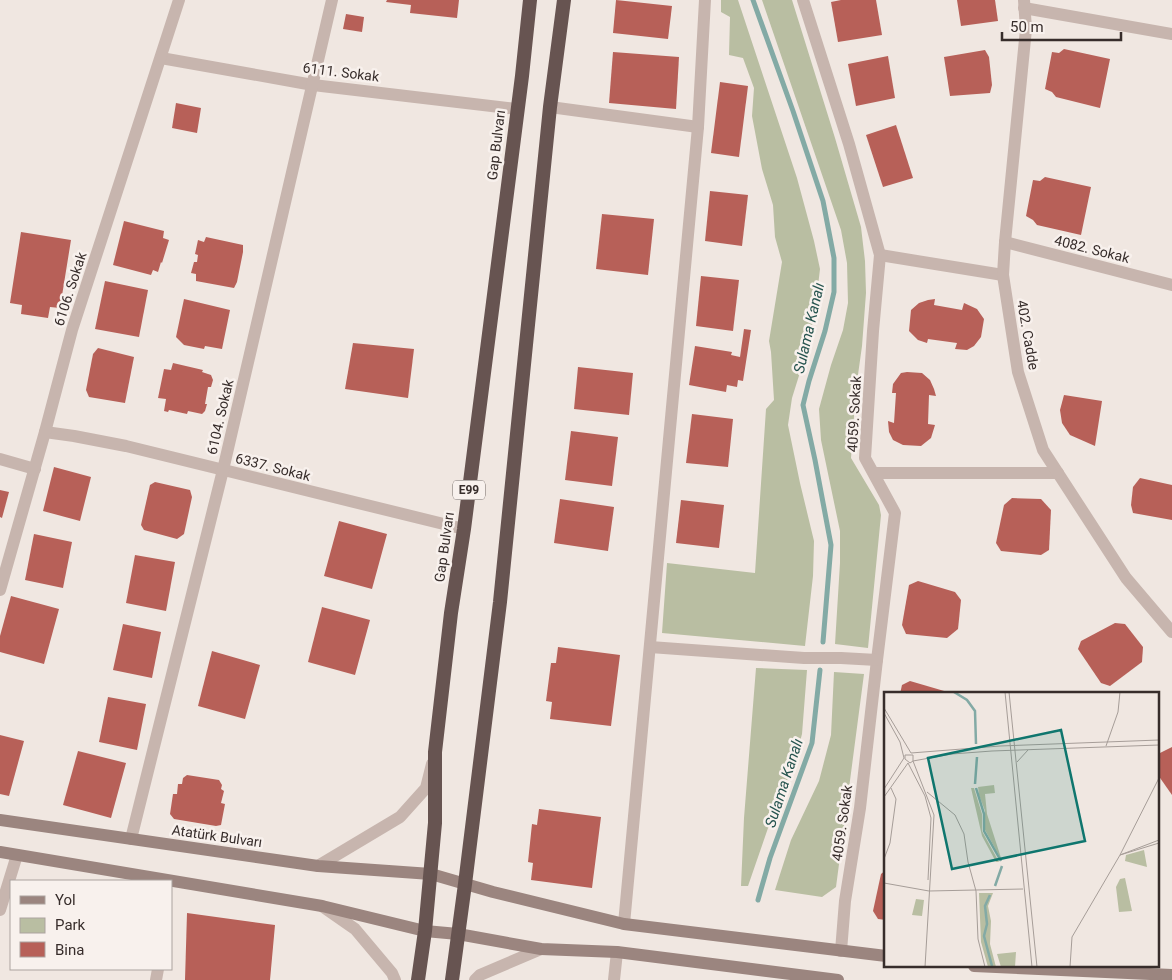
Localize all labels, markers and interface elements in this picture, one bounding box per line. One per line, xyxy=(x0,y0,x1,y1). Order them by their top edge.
scale bar xyxy=(1002,10,1121,42)
text: 50 m xyxy=(1010,18,1044,36)
street label: 6111. Sokak xyxy=(302,59,381,85)
street label: Gap Bulvarı xyxy=(484,109,508,181)
street label: 4082. Sokak xyxy=(1053,232,1132,266)
street label: 6106. Sokak xyxy=(51,249,90,328)
water label: Sulama Kanalı xyxy=(790,280,828,375)
street label: 402. Cadde xyxy=(1014,299,1042,371)
street label: 4059. Sokak xyxy=(844,374,864,453)
street label: 6104. Sokak xyxy=(204,377,237,456)
street label: 6337. Sokak xyxy=(234,450,313,484)
road number: E99 xyxy=(453,480,485,500)
street label: Gap Bulvarı xyxy=(431,511,457,583)
inset map xyxy=(884,692,1160,968)
water label: Sulama Kanalı xyxy=(761,736,807,830)
street label: 4059. Sokak xyxy=(829,783,855,862)
street label: Atatürk Bulvarı xyxy=(171,822,263,850)
legend xyxy=(10,880,172,970)
text: Yol xyxy=(55,891,76,909)
text: Park xyxy=(55,916,86,934)
text: Bina xyxy=(55,941,84,959)

